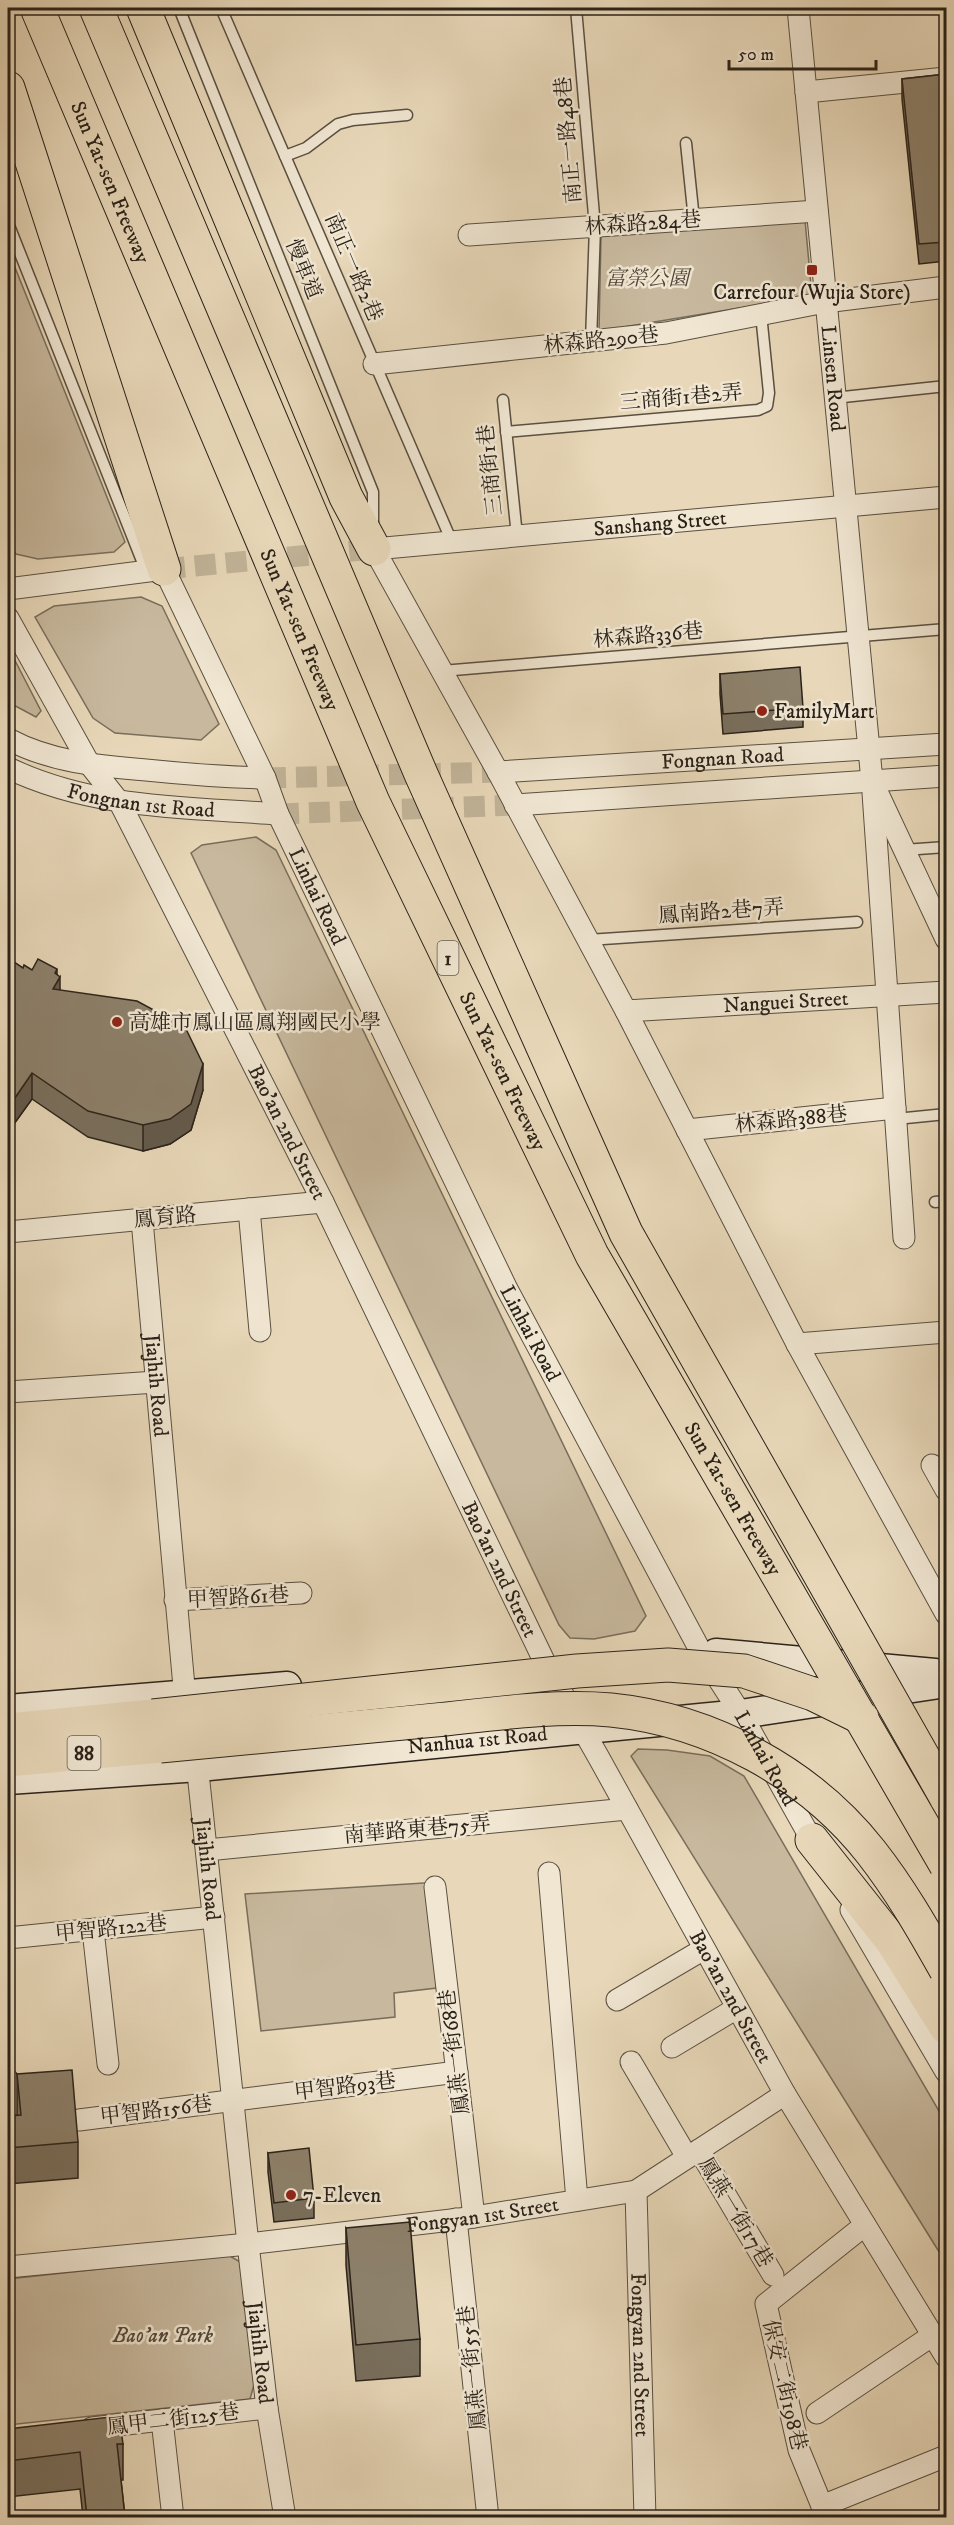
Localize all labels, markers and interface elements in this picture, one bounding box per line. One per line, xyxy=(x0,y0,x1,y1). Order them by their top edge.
scale bar xyxy=(729,33,876,71)
text: 50 m xyxy=(738,44,774,66)
street label: 南正一路48巷 xyxy=(550,75,588,205)
street label: Sun Yat-sen Freeway xyxy=(64,98,156,268)
street label: 林森路284巷 xyxy=(584,207,702,241)
street label: 南正一路2巷 xyxy=(319,209,388,326)
street label: 慢車道 xyxy=(279,235,327,303)
marker: Carrefour (Wujia Store) xyxy=(805,263,819,277)
park label: 富榮公園 xyxy=(605,266,692,292)
place label: Carrefour (Wujia Store) xyxy=(713,280,911,306)
street label: 林森路290巷 xyxy=(542,322,660,360)
street label: Linsen Road xyxy=(814,324,851,433)
street label: 三商街1巷2弄 xyxy=(619,380,744,416)
street label: 三商街1巷 xyxy=(473,423,509,517)
street label: Sanshang Street xyxy=(593,505,728,543)
street label: Sun Yat-sen Freeway xyxy=(253,545,345,716)
street label: 林森路336巷 xyxy=(592,618,704,654)
place label: FamilyMart xyxy=(774,699,875,725)
marker: FamilyMart xyxy=(755,704,769,718)
street label: Fongnan Road xyxy=(661,742,785,776)
street label: Fongnan 1st Road xyxy=(64,778,216,824)
street label: Linhai Road xyxy=(282,844,351,950)
street label: 鳳南路2巷7弄 xyxy=(657,895,785,929)
road number: 1 xyxy=(438,941,458,975)
street label: Nanguei Street xyxy=(722,986,849,1019)
street label: Sun Yat-sen Freeway xyxy=(453,988,552,1156)
place label: 高雄市鳳山區鳳翔國民小學 xyxy=(129,1010,381,1036)
marker: 高雄市鳳山區鳳翔國民小學 xyxy=(110,1015,124,1029)
street label: Bao'an 2nd Street xyxy=(241,1061,332,1205)
street label: 林森路388巷 xyxy=(734,1101,849,1139)
street label: 鳳育路 xyxy=(133,1202,198,1234)
street label: Linhai Road xyxy=(493,1281,566,1386)
street label: Jiajhih Road xyxy=(138,1331,173,1438)
street label: Sun Yat-sen Freeway xyxy=(678,1418,788,1581)
street label: Bao'an 2nd Street xyxy=(455,1497,543,1642)
street label: 甲智路61巷 xyxy=(186,1582,290,1614)
street label: Linhai Road xyxy=(728,1707,802,1811)
street label: Nanhua 1st Road xyxy=(406,1721,549,1761)
road number: 88 xyxy=(68,1736,100,1770)
street label: 南華路東巷75弄 xyxy=(343,1811,492,1849)
street label: Jiajhih Road xyxy=(189,1815,226,1922)
street label: 甲智路122巷 xyxy=(54,1910,168,1948)
street label: Bao'an 2nd Street xyxy=(683,1926,778,2068)
street label: 鳳燕一街68巷 xyxy=(434,1988,476,2116)
street label: 甲智路93巷 xyxy=(293,2068,397,2106)
street label: 甲智路156巷 xyxy=(98,2091,214,2131)
street label: 鳳燕一街17巷 xyxy=(692,2153,778,2272)
place label: 7-Eleven xyxy=(303,2183,381,2209)
marker: 7-Eleven xyxy=(284,2188,298,2202)
street label: Fongyan 1st Street xyxy=(404,2192,561,2239)
street label: Fongyan 2nd Street xyxy=(624,2273,655,2438)
street label: Jiajhih Road xyxy=(241,2298,278,2406)
street label: 鳳燕一街55巷 xyxy=(453,2304,493,2432)
street label: 保安二街198巷 xyxy=(756,2317,812,2453)
park label: Bao'an Park xyxy=(112,2323,213,2349)
street label: 鳳甲二街125巷 xyxy=(105,2399,241,2441)

